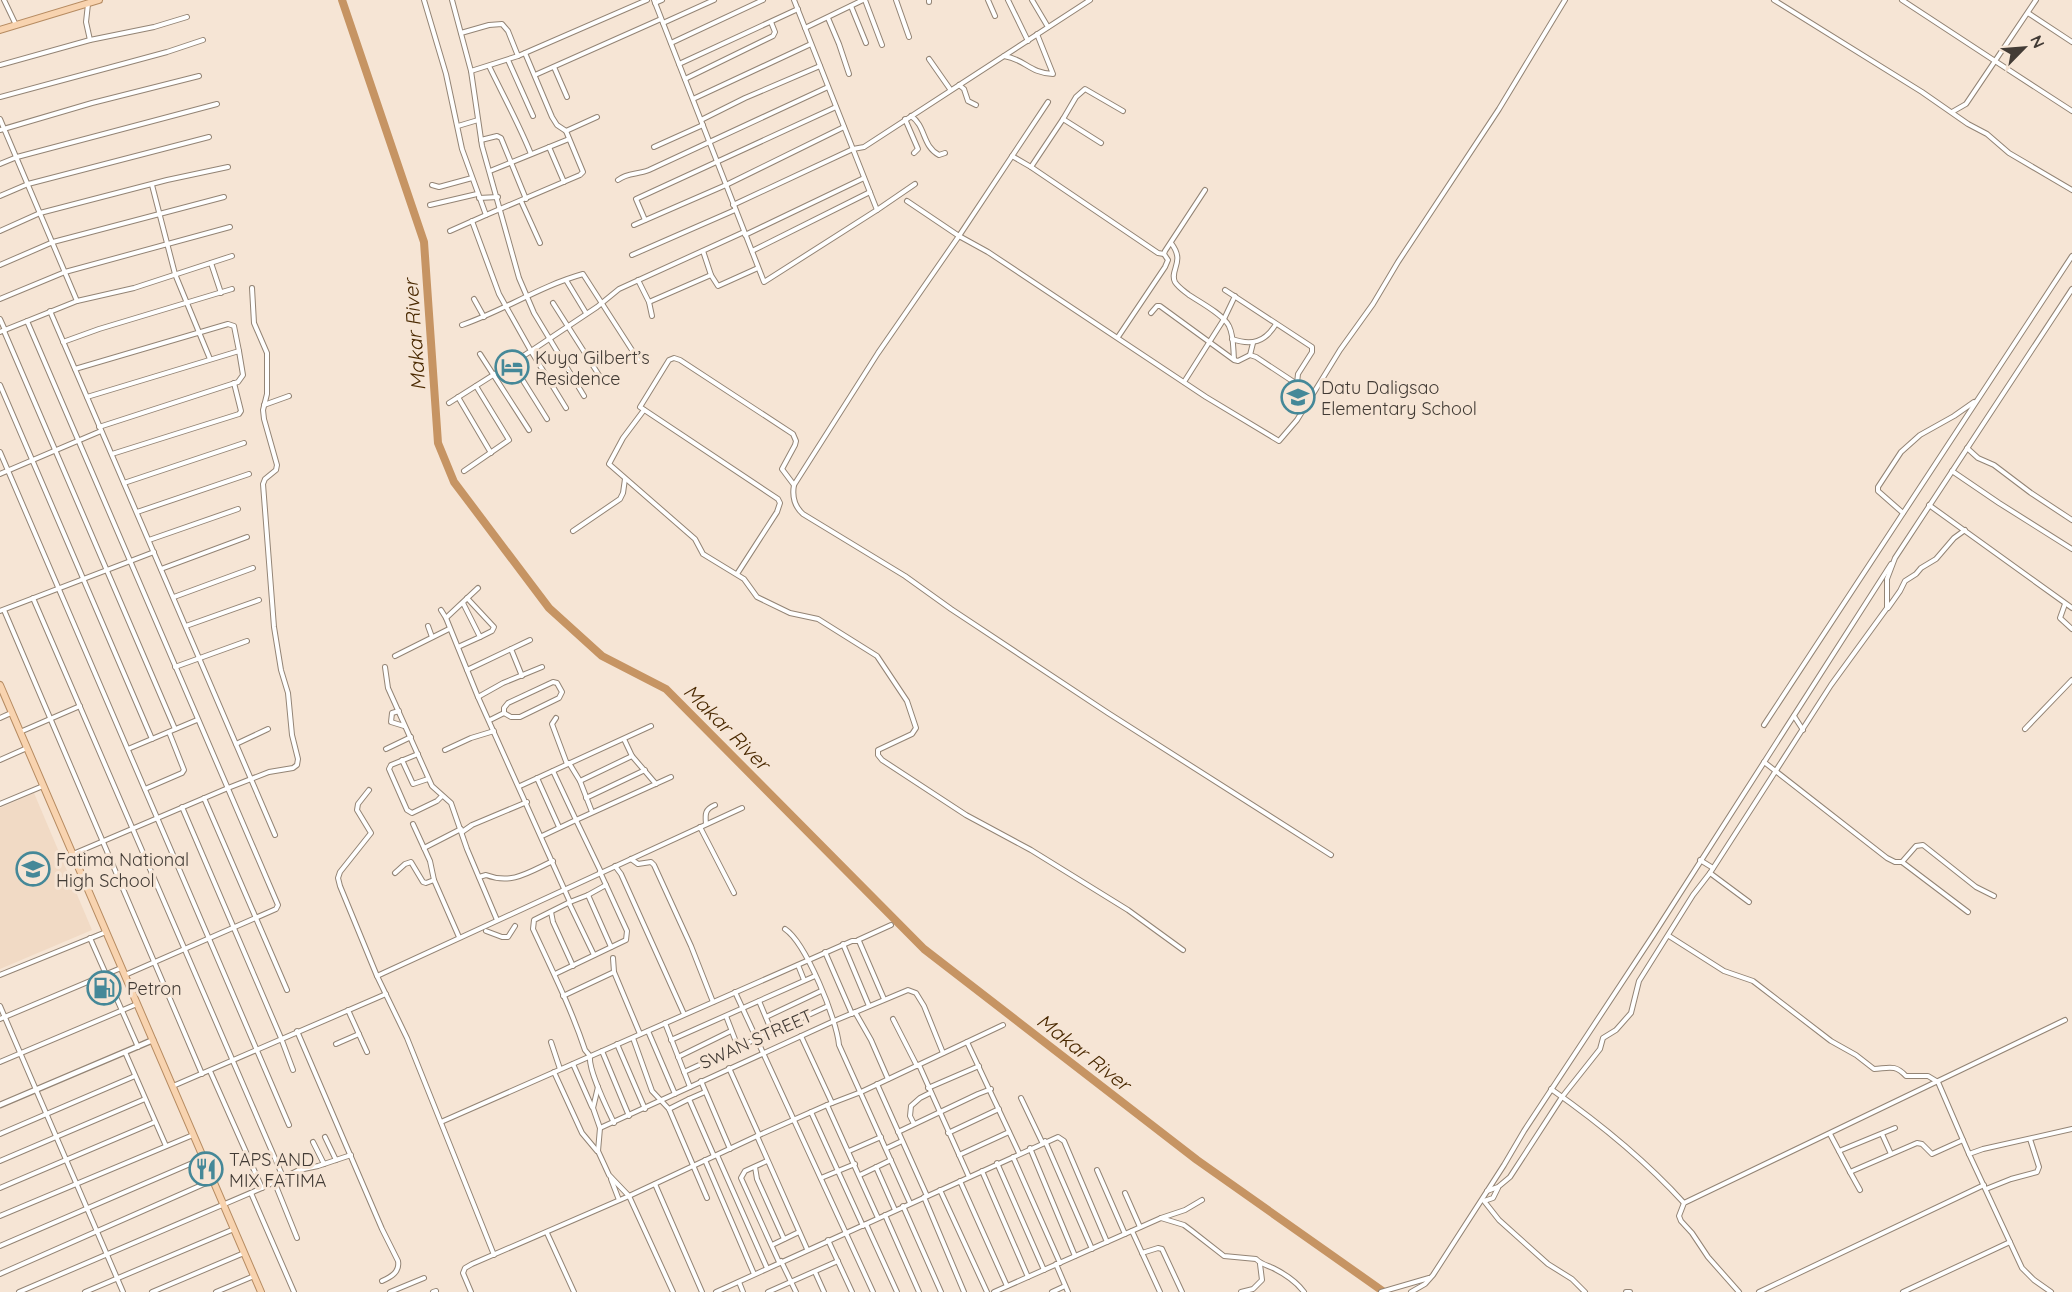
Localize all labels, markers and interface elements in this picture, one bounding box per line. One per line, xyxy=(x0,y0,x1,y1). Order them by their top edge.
north arrow xyxy=(1994,18,2054,78)
text: N xyxy=(2026,32,2049,51)
water label: Makar River xyxy=(397,276,430,392)
place label: Kuya Gilbert’s Residence xyxy=(535,346,650,390)
hotel icon: Kuya Gilbert’s Residence xyxy=(494,349,530,385)
place label: Datu Daligsao Elementary School xyxy=(1321,376,1477,420)
school or university icon: Datu Daligsao Elementary School xyxy=(1280,379,1316,415)
water label: Makar River xyxy=(679,679,777,777)
place label: Fatima National High School xyxy=(56,848,189,892)
school or university icon: Fatima National High School xyxy=(15,851,51,887)
fuel station icon: Petron xyxy=(86,970,122,1006)
place label: Petron xyxy=(127,977,182,1000)
street label: SWAN STREET xyxy=(696,1004,816,1074)
water label: Makar River xyxy=(1032,1008,1138,1098)
place label: TAPS AND MIX FATIMA xyxy=(229,1148,327,1192)
restaurant icon: TAPS AND MIX FATIMA xyxy=(188,1151,224,1187)

